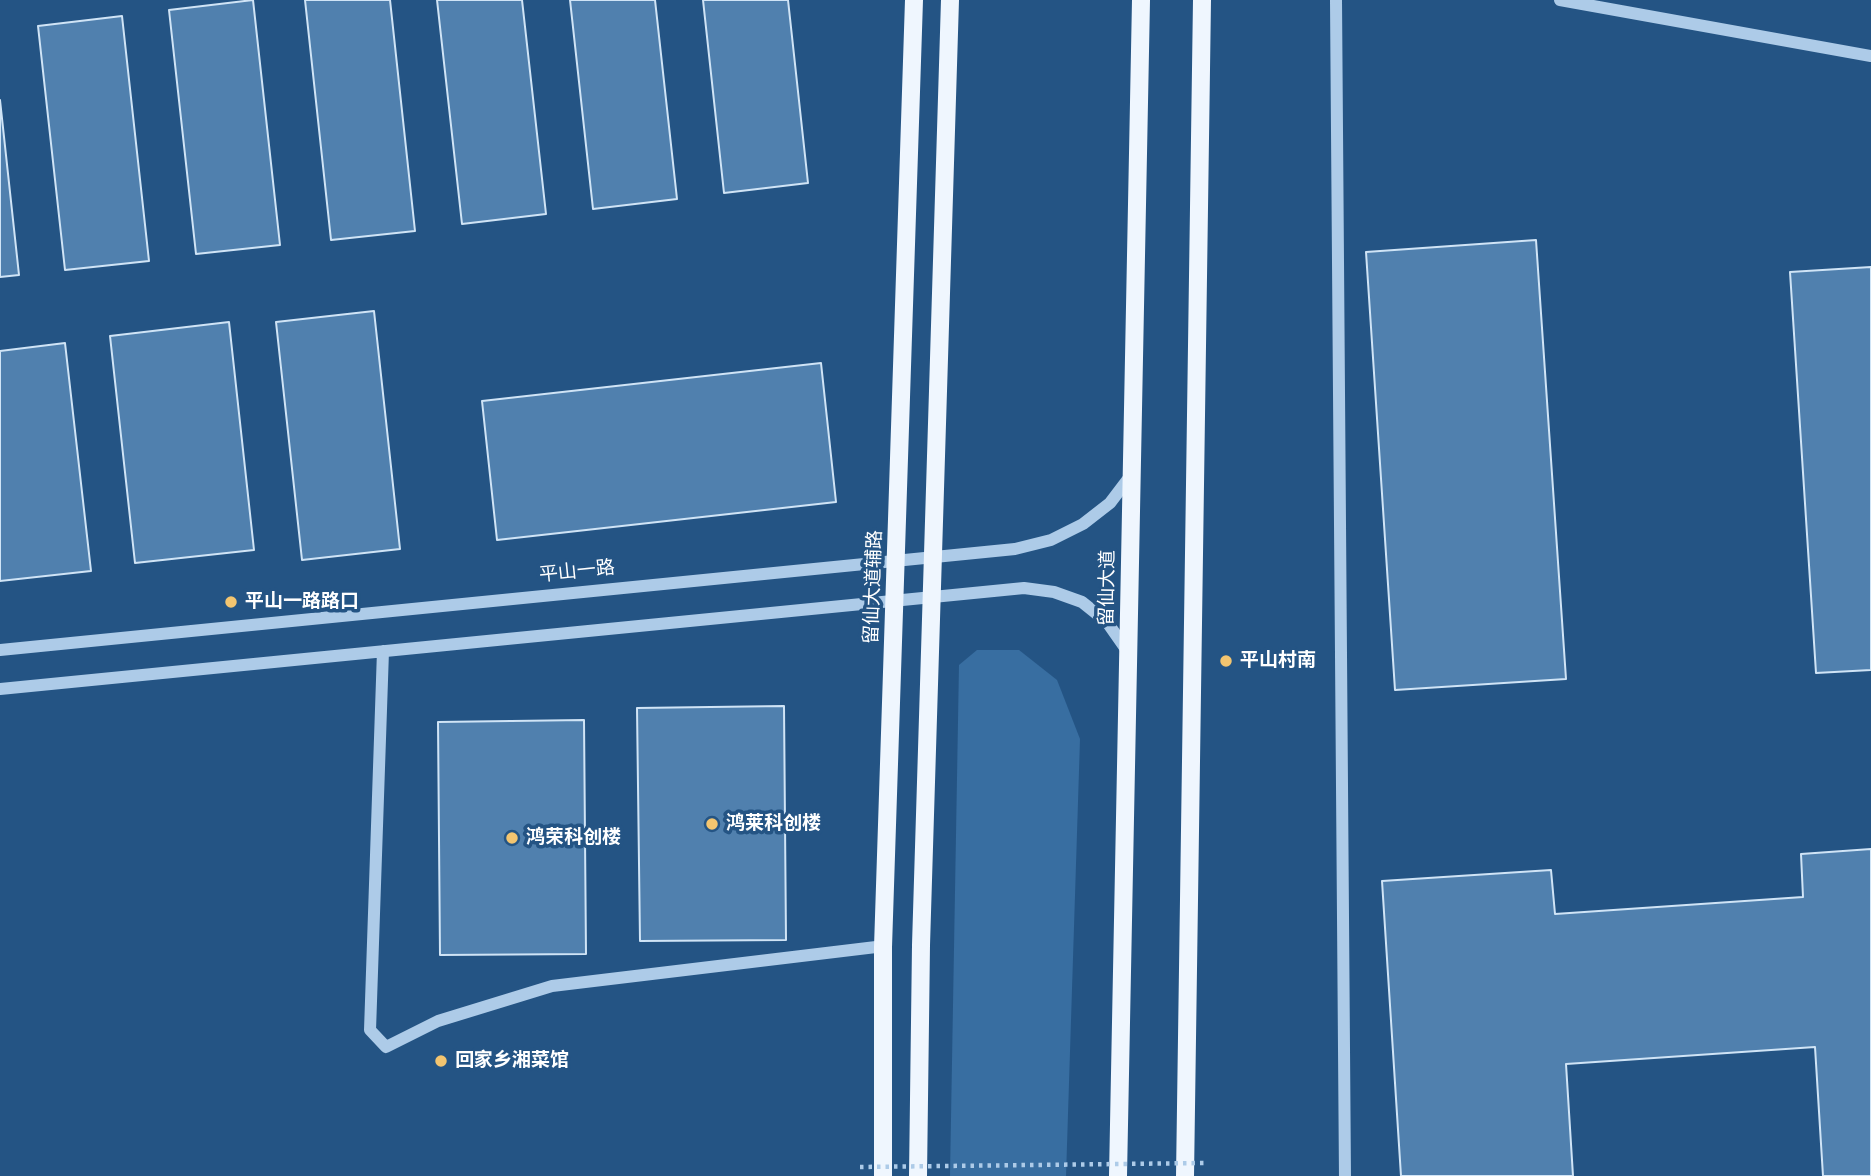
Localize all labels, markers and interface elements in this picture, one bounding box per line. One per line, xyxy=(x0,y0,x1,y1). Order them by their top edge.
street label: 留仙大道辅路 xyxy=(861,530,887,644)
street label: 留仙大道 xyxy=(1096,550,1120,626)
street label: 平山一路 xyxy=(538,557,616,587)
place label: 平山一路路口 xyxy=(245,591,359,613)
marker: 平山一路路口 xyxy=(223,594,239,610)
place label: 平山村南 xyxy=(1240,650,1316,672)
marker: 平山村南 xyxy=(1218,653,1234,669)
place label: 鸿莱科创楼 xyxy=(726,813,821,835)
marker: 鸿莱科创楼 xyxy=(704,816,720,832)
place label: 鸿荣科创楼 xyxy=(526,827,621,849)
marker: 鸿荣科创楼 xyxy=(504,830,520,846)
place label: 回家乡湘菜馆 xyxy=(455,1050,569,1072)
marker: 回家乡湘菜馆 xyxy=(433,1053,449,1069)

